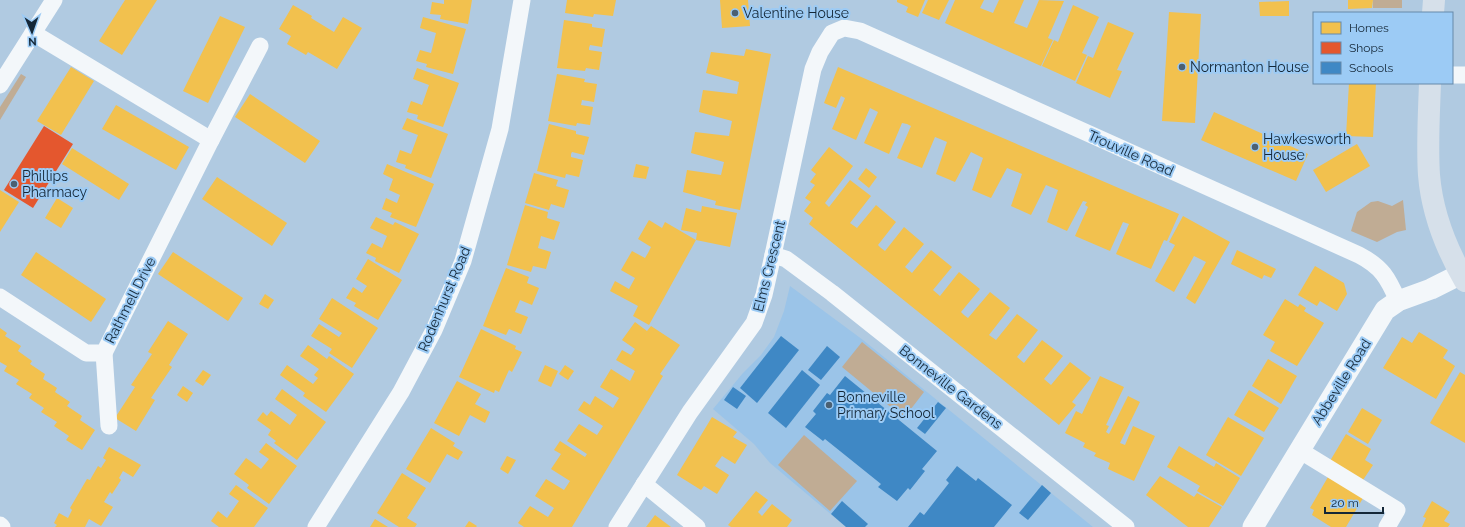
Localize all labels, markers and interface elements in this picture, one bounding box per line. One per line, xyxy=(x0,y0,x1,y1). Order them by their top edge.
place label: Valentine House xyxy=(743,5,849,21)
marker: Valentine House xyxy=(730,8,740,18)
north arrow xyxy=(12,12,52,52)
legend xyxy=(1313,12,1453,84)
text: Homes xyxy=(1349,21,1389,35)
text: N xyxy=(28,35,37,48)
text: Shops xyxy=(1349,41,1384,55)
place label: Normanton House xyxy=(1190,59,1309,75)
text: Schools xyxy=(1349,61,1393,75)
marker: Normanton House xyxy=(1177,62,1187,72)
street label: Trouville Road xyxy=(1086,127,1176,179)
place label: Hawkesworth House xyxy=(1263,131,1351,163)
marker: Hawkesworth House xyxy=(1250,142,1260,152)
place label: Phillips Pharmacy xyxy=(22,168,87,200)
marker: Phillips Pharmacy xyxy=(9,179,19,189)
street label: Elms Crescent xyxy=(750,218,788,313)
street label: Rodenhurst Road xyxy=(415,244,473,354)
street label: Rathmell Drive xyxy=(101,254,159,346)
street label: Abbeville Road xyxy=(1308,336,1374,428)
street label: Bonneville Gardens xyxy=(896,342,1006,432)
place label: Bonneville Primary School xyxy=(837,389,935,421)
marker: Bonneville Primary School xyxy=(824,400,834,410)
scale bar xyxy=(1325,489,1383,515)
text: 20 m xyxy=(1331,496,1359,510)

